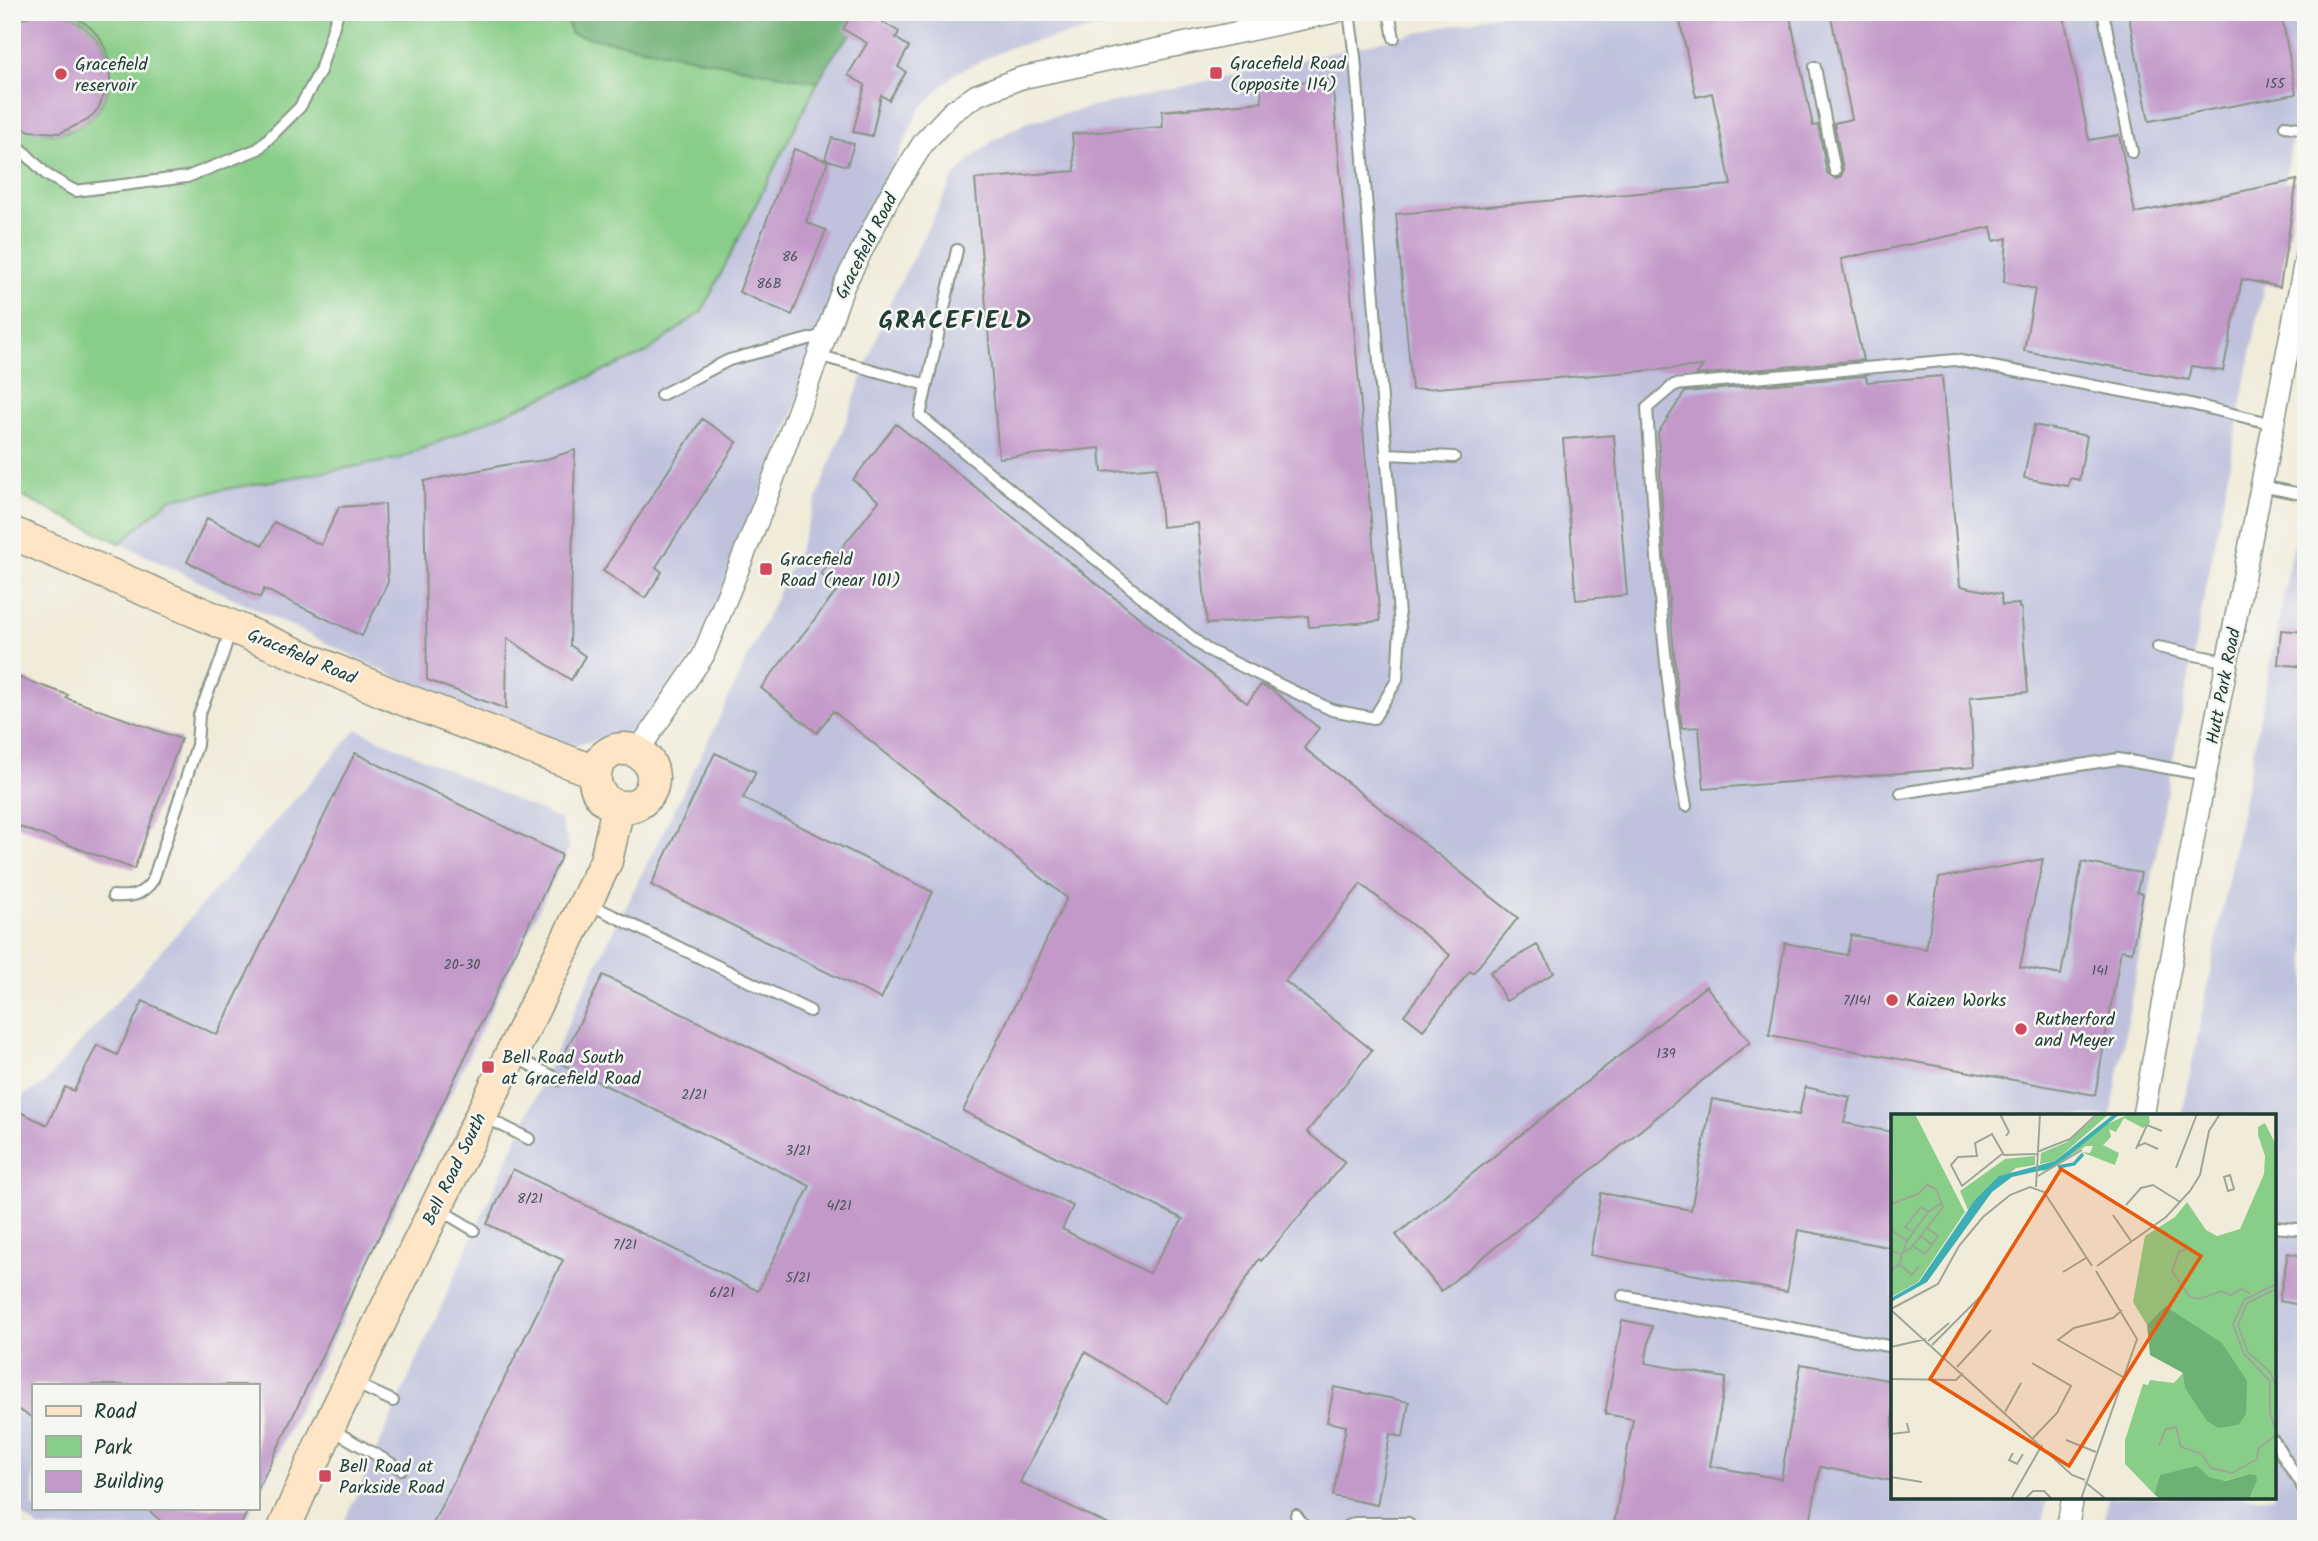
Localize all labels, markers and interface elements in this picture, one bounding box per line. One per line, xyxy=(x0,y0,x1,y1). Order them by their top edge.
place label: Gracefield Road (opposite 114) xyxy=(1230,50,1347,100)
place label: Gracefield reservoir xyxy=(75,51,149,101)
marker: Gracefield Road (opposite 114) xyxy=(1208,65,1224,81)
marker: Gracefield reservoir xyxy=(53,66,69,82)
house number: 155 xyxy=(2265,73,2286,95)
street label: Gracefield Road xyxy=(828,188,907,305)
house number: 86 xyxy=(782,246,798,268)
house number: 86B xyxy=(756,273,782,295)
district label: GRACEFIELD xyxy=(879,302,1033,341)
place label: Gracefield Road (near 101) xyxy=(780,546,901,596)
marker: Gracefield Road (near 101) xyxy=(758,561,774,577)
street label: Gracefield Road xyxy=(242,621,361,694)
street label: Hutt Park Road xyxy=(2199,625,2250,747)
house number: 20-30 xyxy=(444,954,480,976)
house number: 141 xyxy=(2092,960,2108,982)
place label: Kaizen Works xyxy=(1906,987,2007,1016)
house number: 7/141 xyxy=(1843,990,1871,1012)
marker: Kaizen Works xyxy=(1884,992,1900,1008)
place label: Rutherford and Meyer xyxy=(2035,1006,2116,1056)
marker: Rutherford and Meyer xyxy=(2013,1021,2029,1037)
house number: 139 xyxy=(1656,1043,1676,1065)
place label: Bell Road South at Gracefield Road xyxy=(502,1044,641,1094)
marker: Bell Road South at Gracefield Road xyxy=(480,1059,496,1075)
house number: 2/21 xyxy=(681,1084,707,1106)
street label: Bell Road South xyxy=(416,1109,495,1231)
inset map xyxy=(1891,1114,2276,1499)
house number: 3/21 xyxy=(785,1140,811,1162)
house number: 8/21 xyxy=(517,1188,543,1210)
house number: 4/21 xyxy=(826,1195,852,1217)
house number: 7/21 xyxy=(613,1234,637,1256)
house number: 5/21 xyxy=(785,1267,811,1289)
house number: 6/21 xyxy=(709,1282,735,1304)
legend xyxy=(32,1384,259,1510)
text: Road xyxy=(94,1396,137,1429)
text: Park xyxy=(94,1432,132,1465)
place label: Bell Road at Parkside Road xyxy=(339,1453,445,1503)
text: Building xyxy=(94,1466,164,1499)
marker: Bell Road at Parkside Road xyxy=(317,1468,333,1484)

